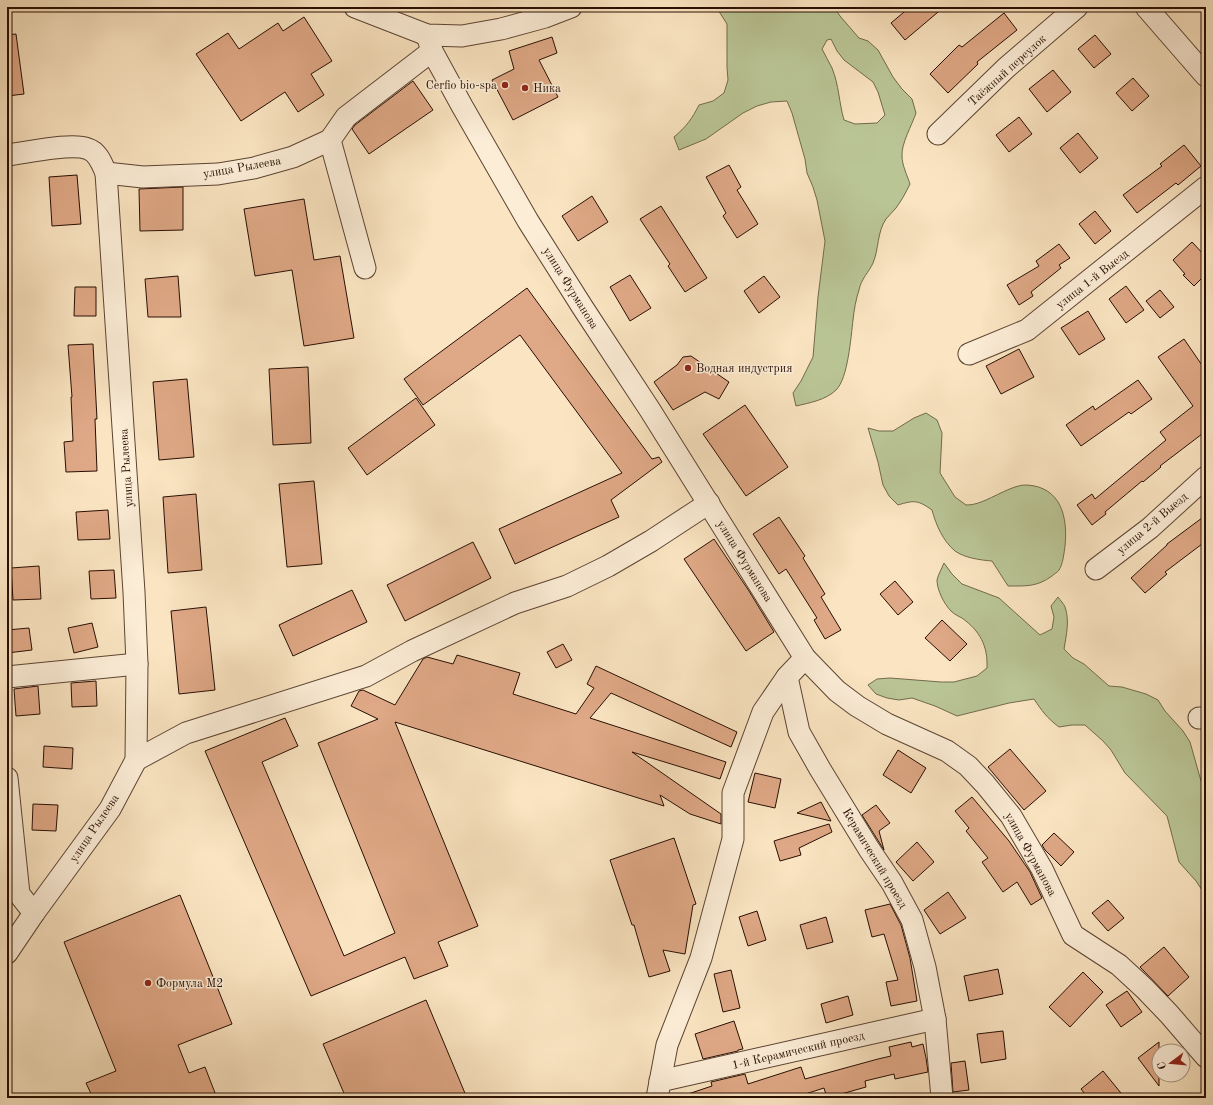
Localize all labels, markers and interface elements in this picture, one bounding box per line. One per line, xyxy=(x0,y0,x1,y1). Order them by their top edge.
street label: Таёжный переулок xyxy=(967,33,1049,109)
place label: Cerfio bio-spa xyxy=(426,80,497,92)
marker: Cerfio bio-spa xyxy=(500,80,510,90)
marker: Ника xyxy=(520,83,530,93)
place label: Ника xyxy=(533,83,561,95)
street label: улица Рылеева xyxy=(202,155,282,181)
street label: улица Фурманова xyxy=(540,246,600,332)
street label: улица 1-й Выезд xyxy=(1054,248,1131,312)
marker: Водная индустрия xyxy=(683,363,693,373)
place label: Водная индустрия xyxy=(696,363,792,375)
street label: улица Рылеева xyxy=(118,428,136,508)
street label: улица 2-й Выезд xyxy=(1115,491,1190,557)
street label: улица Фурманова xyxy=(714,519,774,605)
street label: улица Рылеева xyxy=(68,792,122,865)
street label: Керамический проезд xyxy=(840,806,909,911)
street label: улица Фурманова xyxy=(1002,811,1058,898)
marker: Формула М2 xyxy=(143,978,153,988)
place label: Формула М2 xyxy=(156,978,223,990)
street label: 1-й Керамический проезд xyxy=(731,1030,866,1072)
north arrow xyxy=(1151,1043,1191,1083)
text: С xyxy=(1157,1060,1169,1070)

